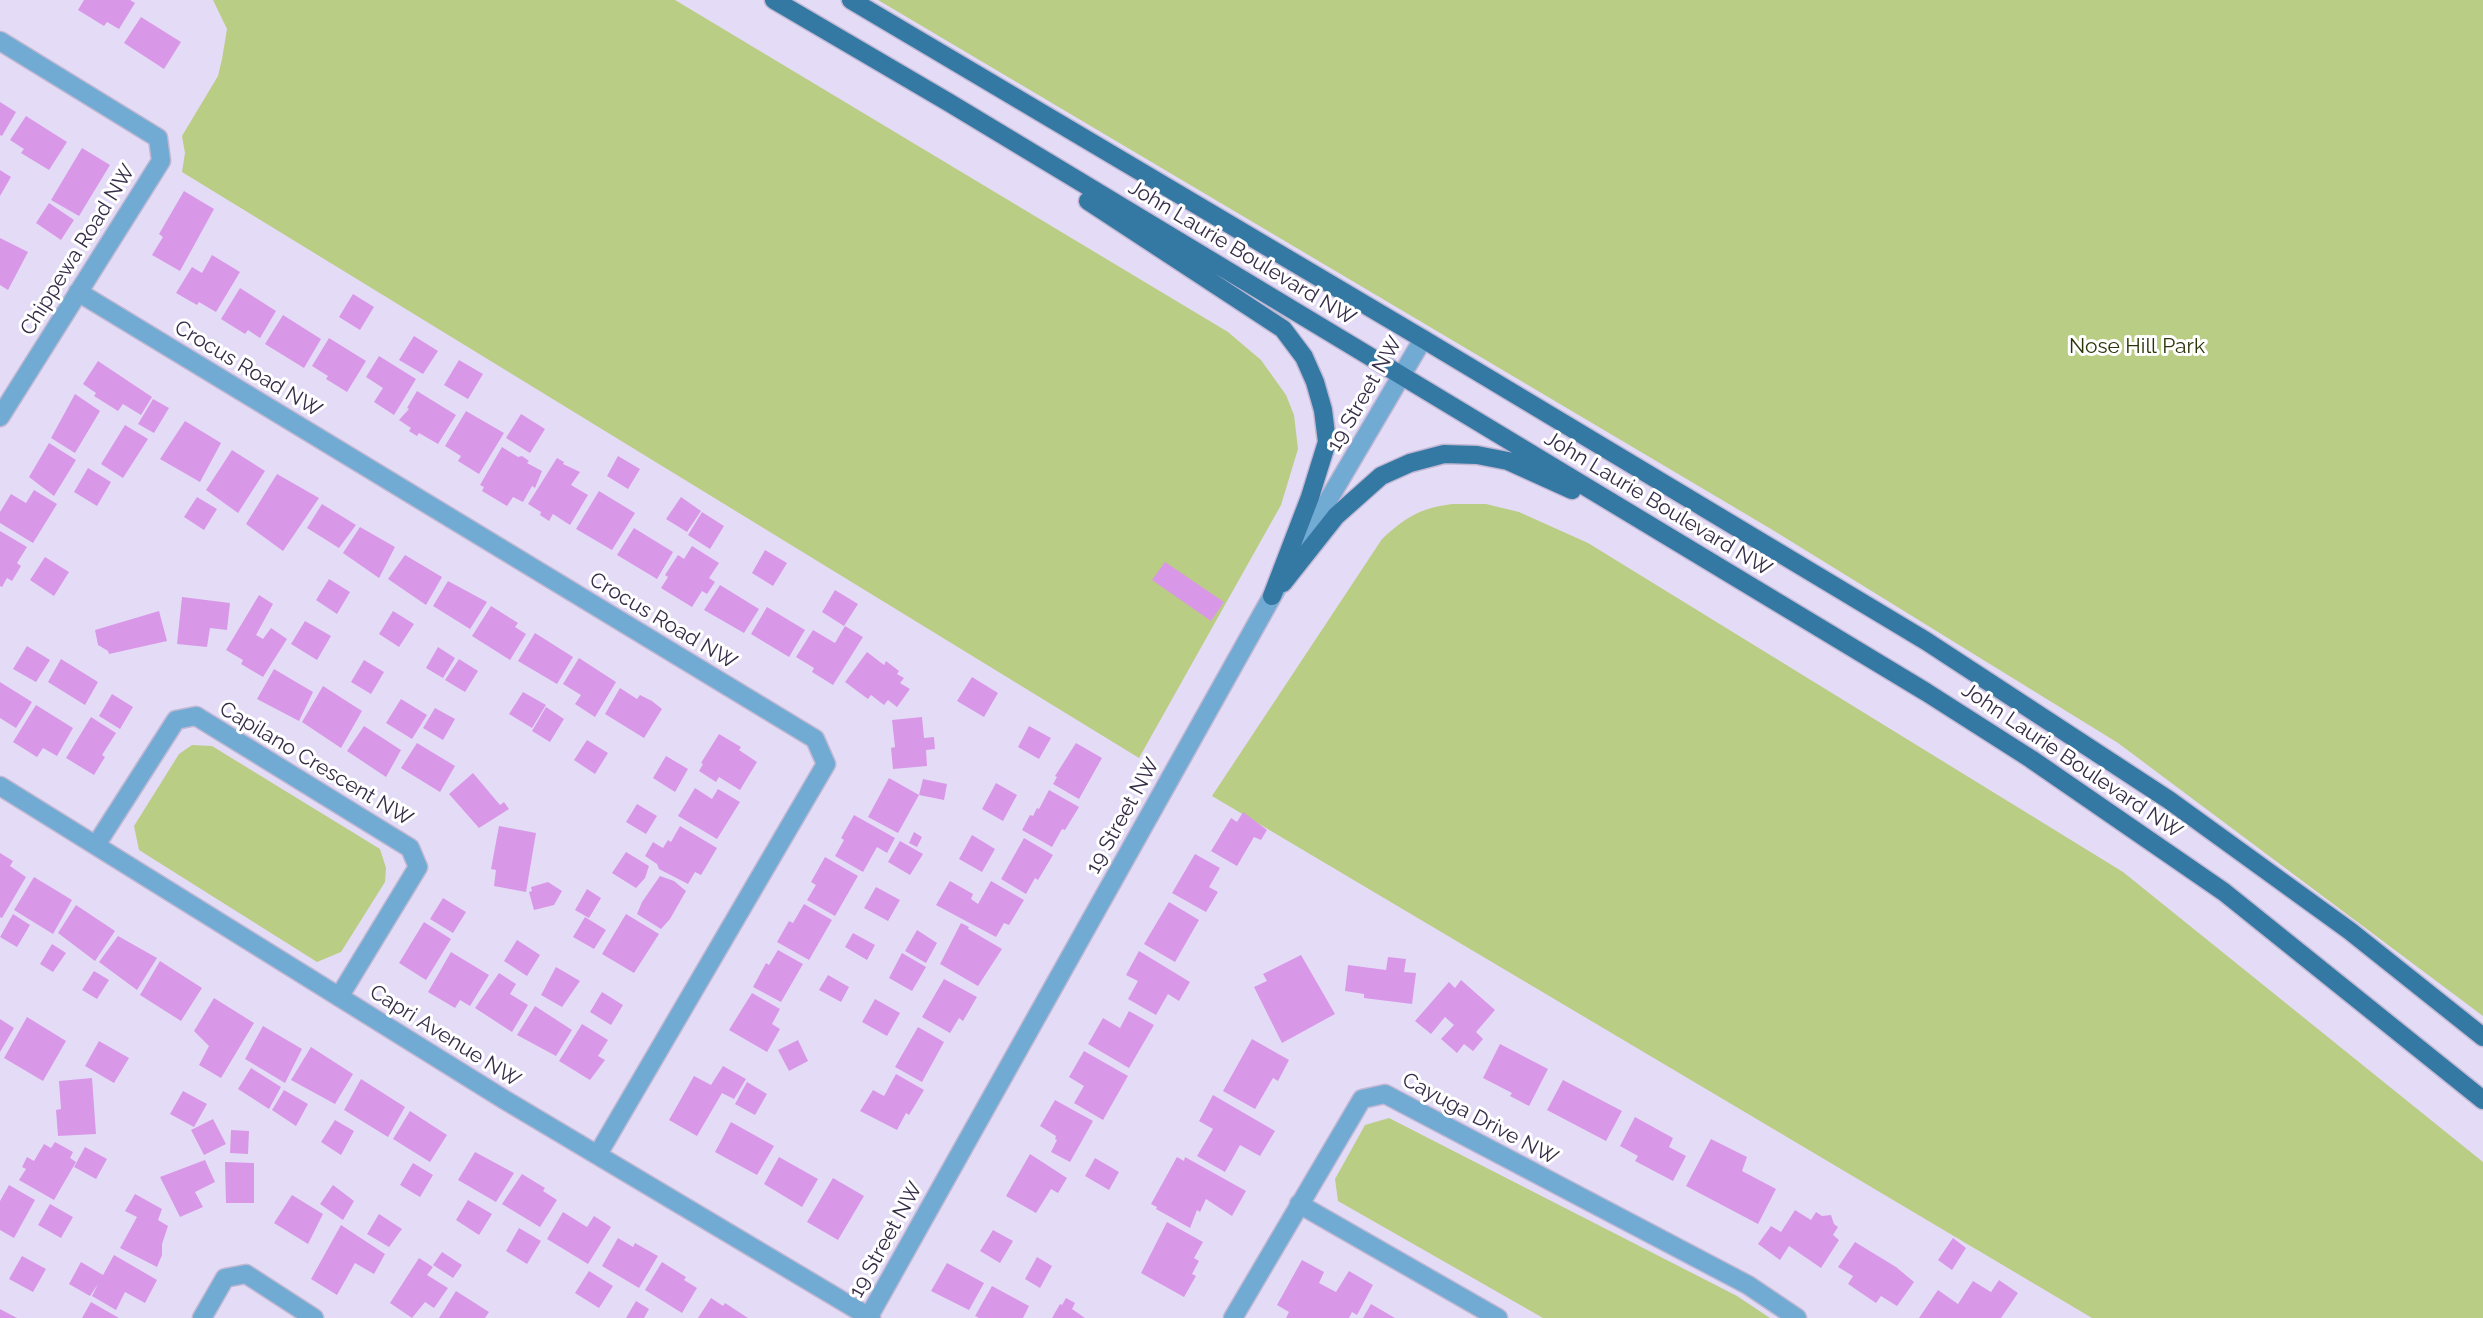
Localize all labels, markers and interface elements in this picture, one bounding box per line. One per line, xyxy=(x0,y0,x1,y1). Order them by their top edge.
street label: Chippewa Road NW xyxy=(15,160,141,340)
street label: John Laurie Boulevard NW xyxy=(1124,175,1360,331)
street label: Crocus Road NW xyxy=(170,315,326,423)
street label: 19 Street NW xyxy=(1322,332,1408,456)
park label: Nose Hill Park xyxy=(2069,334,2205,360)
street label: John Laurie Boulevard NW xyxy=(1540,426,1776,582)
street label: Crocus Road NW xyxy=(585,567,741,675)
street label: John Laurie Boulevard NW xyxy=(1957,678,2187,844)
street label: Capilano Crescent NW xyxy=(215,696,417,832)
street label: 19 Street NW xyxy=(1081,754,1165,878)
street label: Capri Avenue NW xyxy=(365,979,525,1093)
street label: Cayuga Drive NW xyxy=(1398,1067,1562,1171)
street label: 19 Street NW xyxy=(844,1178,928,1302)

